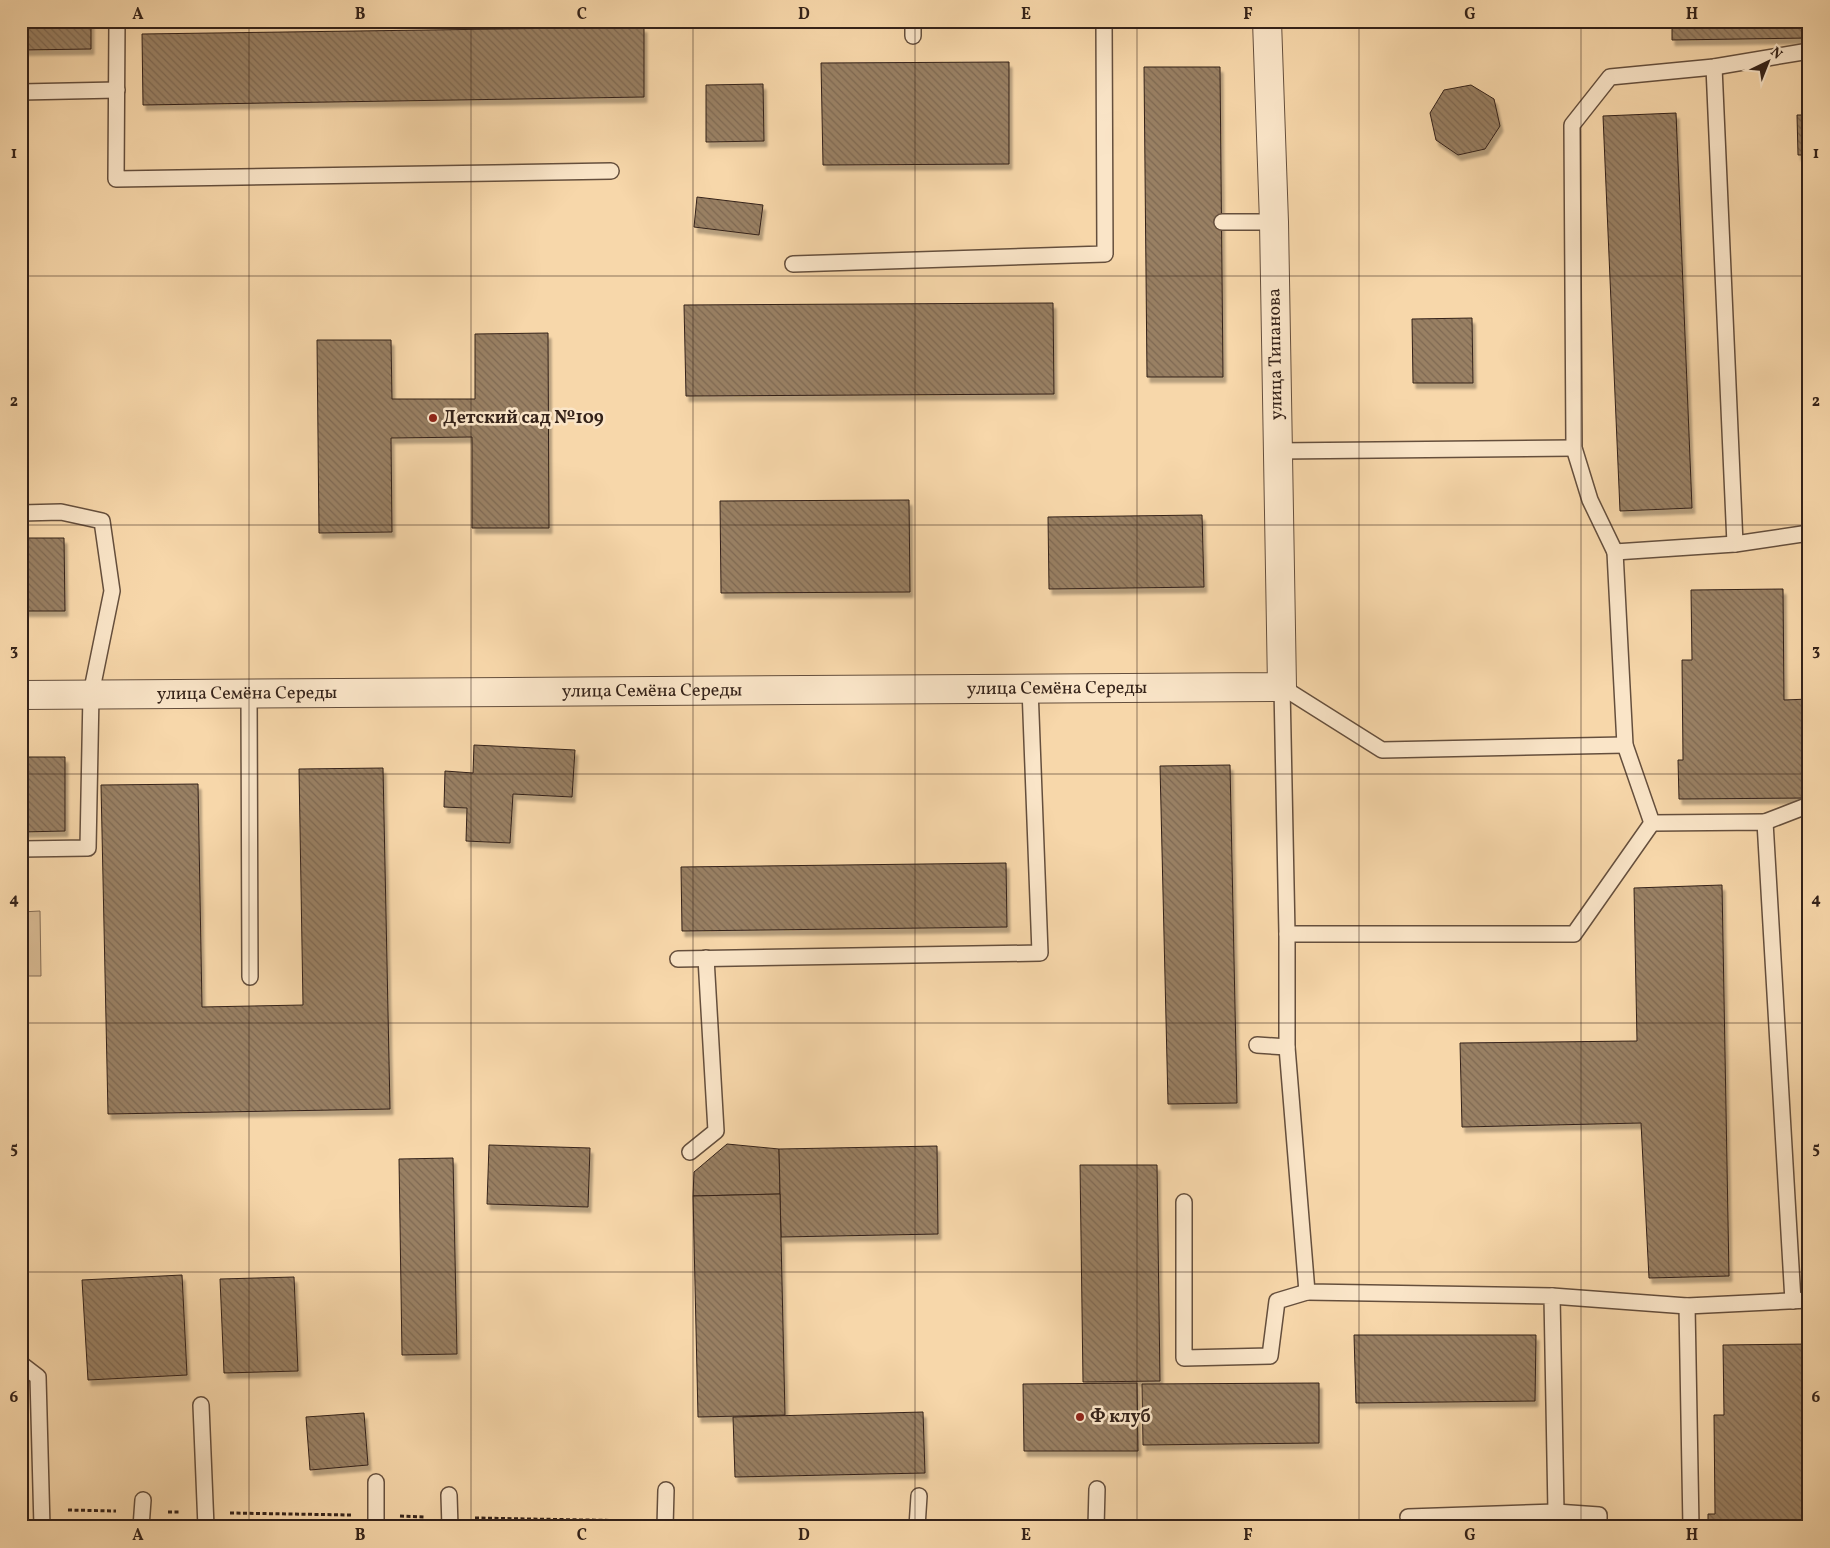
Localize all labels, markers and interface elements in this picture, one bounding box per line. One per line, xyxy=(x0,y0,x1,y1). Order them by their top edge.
text: A xyxy=(132,4,144,26)
text: B xyxy=(355,4,366,26)
text: C xyxy=(577,4,587,26)
text: D xyxy=(798,4,810,26)
text: E xyxy=(1021,4,1031,26)
text: F xyxy=(1243,4,1253,26)
text: G xyxy=(1464,4,1476,26)
text: H xyxy=(1686,4,1698,26)
north arrow xyxy=(1742,38,1792,88)
text: N xyxy=(1766,43,1786,64)
text: 1 xyxy=(11,143,17,165)
text: 1 xyxy=(1813,143,1819,165)
street label: улица Типанова xyxy=(1262,288,1290,420)
text: 2 xyxy=(10,391,18,413)
text: 2 xyxy=(1812,391,1820,413)
place label: Детский сад №109 xyxy=(443,406,604,431)
marker: Детский сад №109 xyxy=(427,412,439,424)
text: 3 xyxy=(10,640,18,662)
text: 3 xyxy=(1812,640,1820,662)
street label: улица Семёна Середы xyxy=(967,675,1148,702)
street label: улица Семёна Середы xyxy=(562,678,743,704)
street label: улица Семёна Середы xyxy=(157,680,338,707)
text: 4 xyxy=(9,889,19,911)
text: 4 xyxy=(1811,889,1821,911)
text: 5 xyxy=(10,1138,18,1160)
text: 5 xyxy=(1812,1138,1820,1160)
text: 6 xyxy=(10,1387,19,1409)
text: 6 xyxy=(1812,1387,1821,1409)
place label: Ф клуб xyxy=(1090,1405,1151,1430)
marker: Ф клуб xyxy=(1074,1411,1086,1423)
text: A xyxy=(132,1525,144,1547)
text: B xyxy=(355,1525,366,1547)
text: C xyxy=(577,1525,587,1547)
text: D xyxy=(798,1525,810,1547)
text: E xyxy=(1021,1525,1031,1547)
text: F xyxy=(1243,1525,1253,1547)
text: G xyxy=(1464,1525,1476,1547)
text: H xyxy=(1686,1525,1698,1547)

